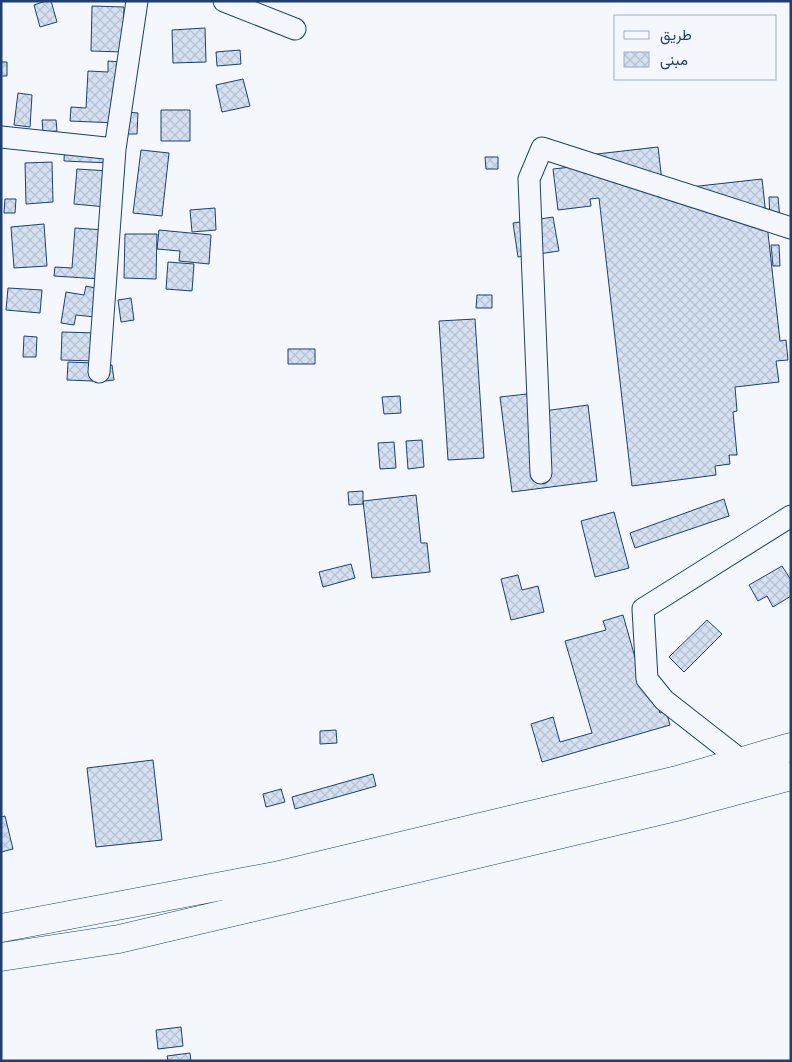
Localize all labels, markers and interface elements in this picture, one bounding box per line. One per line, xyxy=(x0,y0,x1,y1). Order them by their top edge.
legend xyxy=(614,15,777,80)
text: طريق xyxy=(660,26,692,45)
text: مبنى xyxy=(660,51,688,70)

